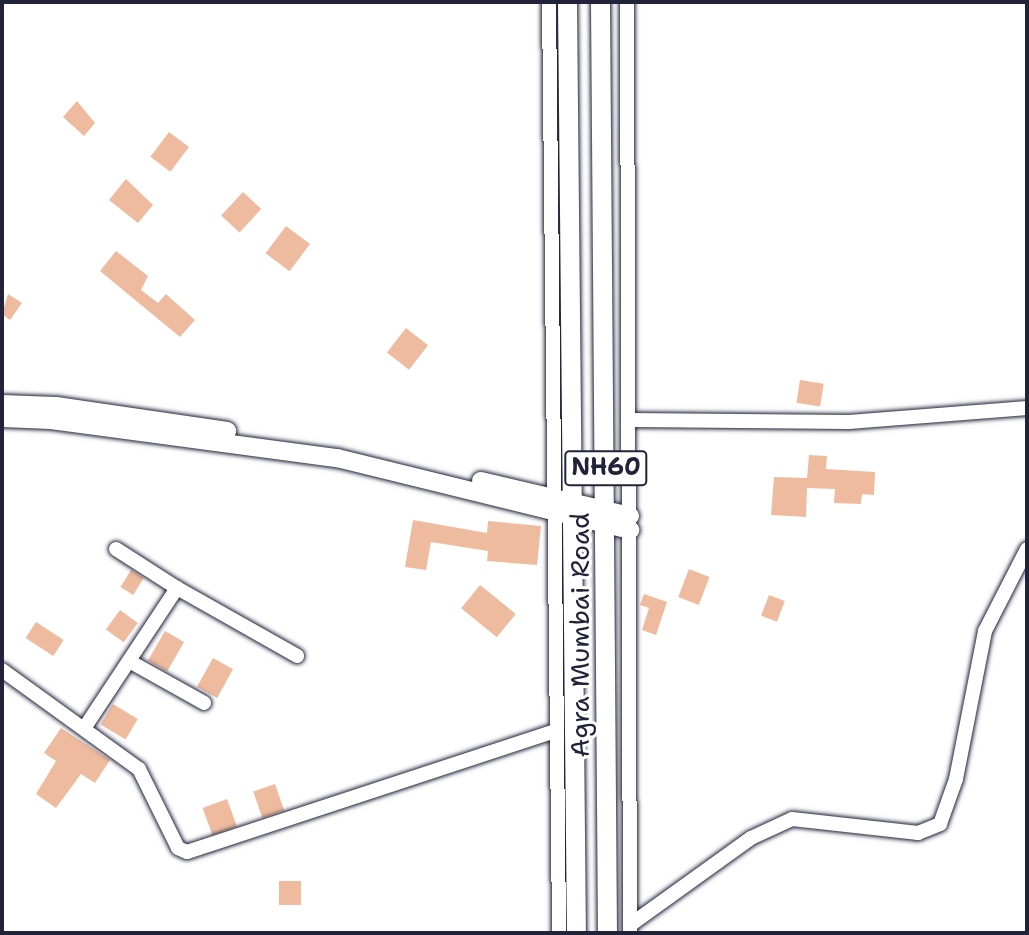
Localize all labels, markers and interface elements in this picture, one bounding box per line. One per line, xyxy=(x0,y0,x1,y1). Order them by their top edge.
road number: NH60 xyxy=(564,448,648,489)
street label: Agra Mumbai Road xyxy=(564,513,596,757)

